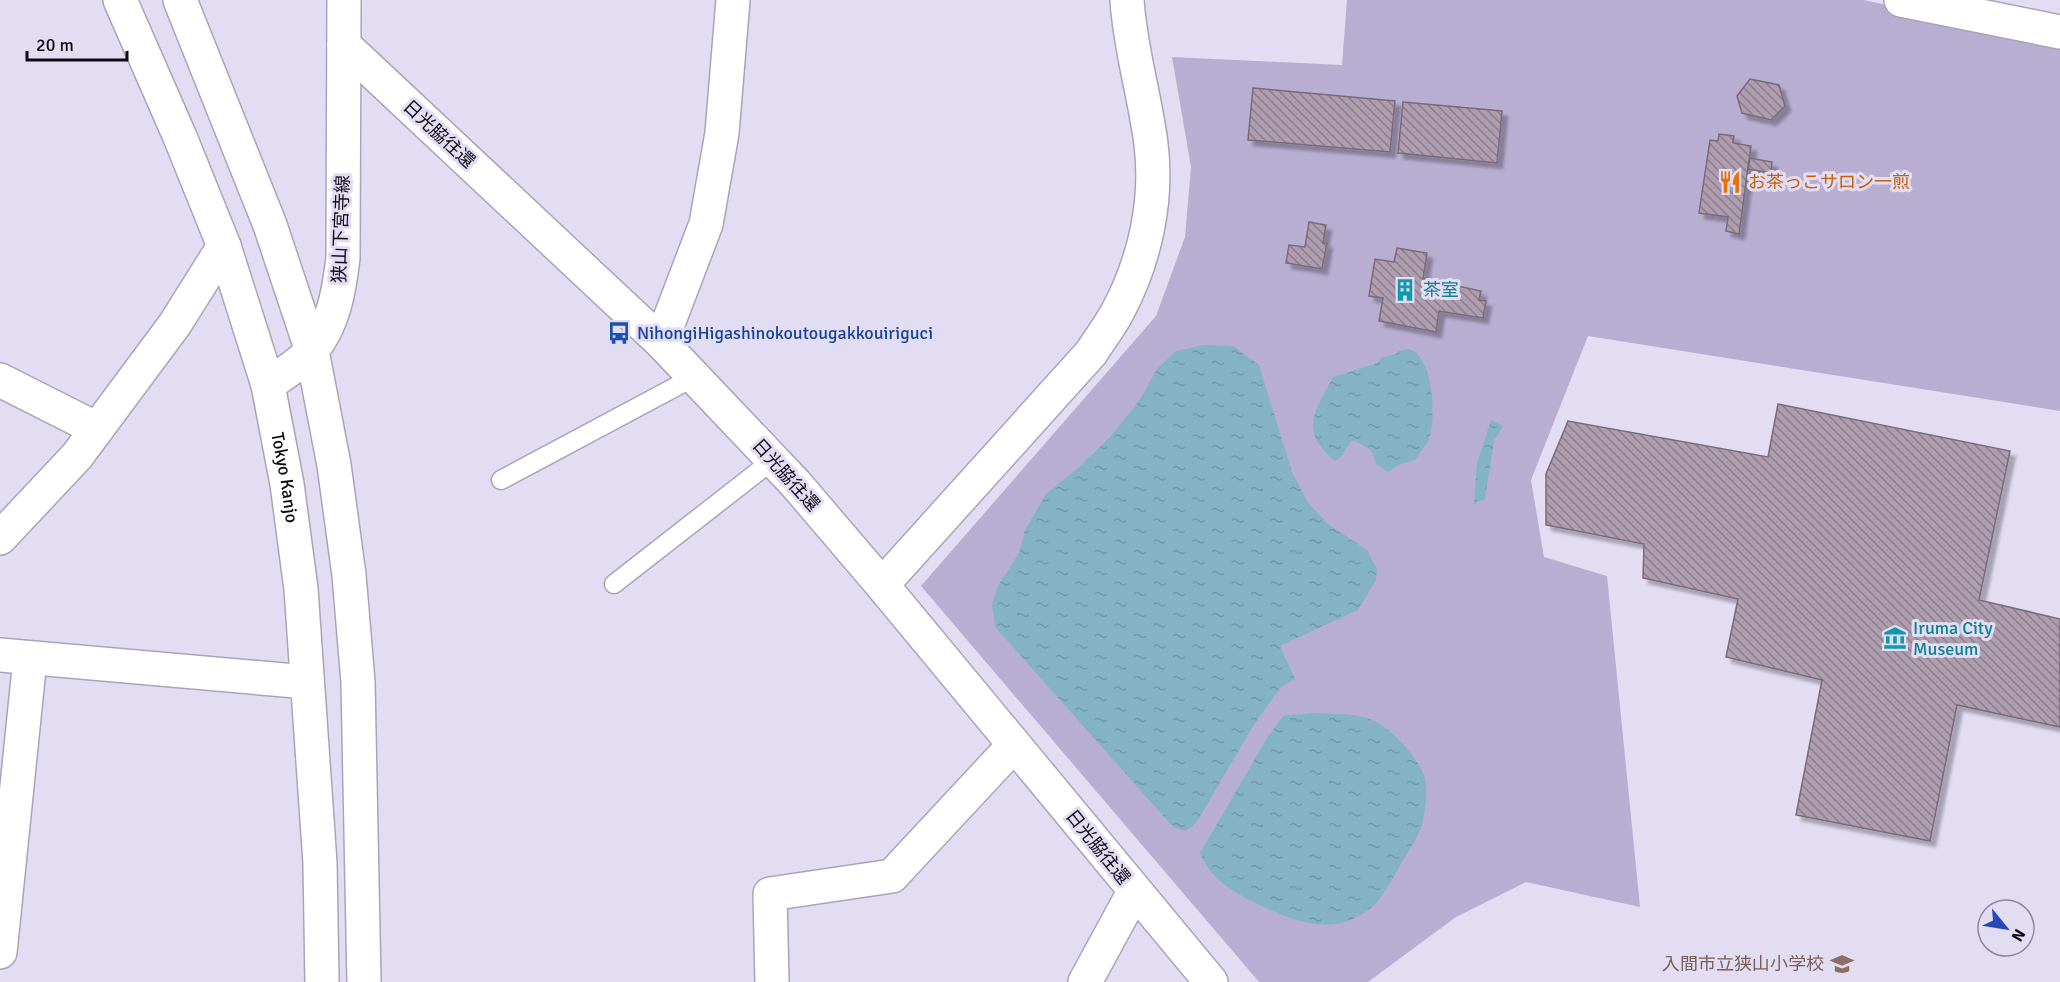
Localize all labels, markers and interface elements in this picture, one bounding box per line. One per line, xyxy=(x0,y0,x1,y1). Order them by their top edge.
scale bar xyxy=(27,24,128,62)
text: 20 m xyxy=(36,34,74,56)
street label: 日光脇往還 xyxy=(399,95,479,173)
restaurant icon: お茶っこサロン一煎 xyxy=(1717,169,1743,195)
place label: お茶っこサロン一煎 xyxy=(1748,171,1910,193)
street label: 狭山下宮寺線 xyxy=(328,175,354,283)
building icon: 茶室 xyxy=(1392,277,1418,303)
place label: 茶室 xyxy=(1423,279,1459,301)
bus stop icon: NihongiHigashinokoutougakkouiriguci xyxy=(606,320,632,346)
place label: NihongiHigashinokoutougakkouiriguci xyxy=(637,322,933,344)
street label: Tokyo Kanjo xyxy=(266,430,303,524)
street label: 日光脇往還 xyxy=(748,434,824,516)
place label: Iruma City Museum xyxy=(1913,617,1993,660)
museum icon: Iruma City Museum xyxy=(1882,625,1908,651)
street label: 日光脇往還 xyxy=(1061,805,1135,889)
north arrow xyxy=(1976,898,2036,958)
text: N xyxy=(2007,925,2030,945)
school or university icon: 入間市立狭山小学校 xyxy=(1829,951,1855,977)
place label: 入間市立狭山小学校 xyxy=(1662,953,1824,975)

